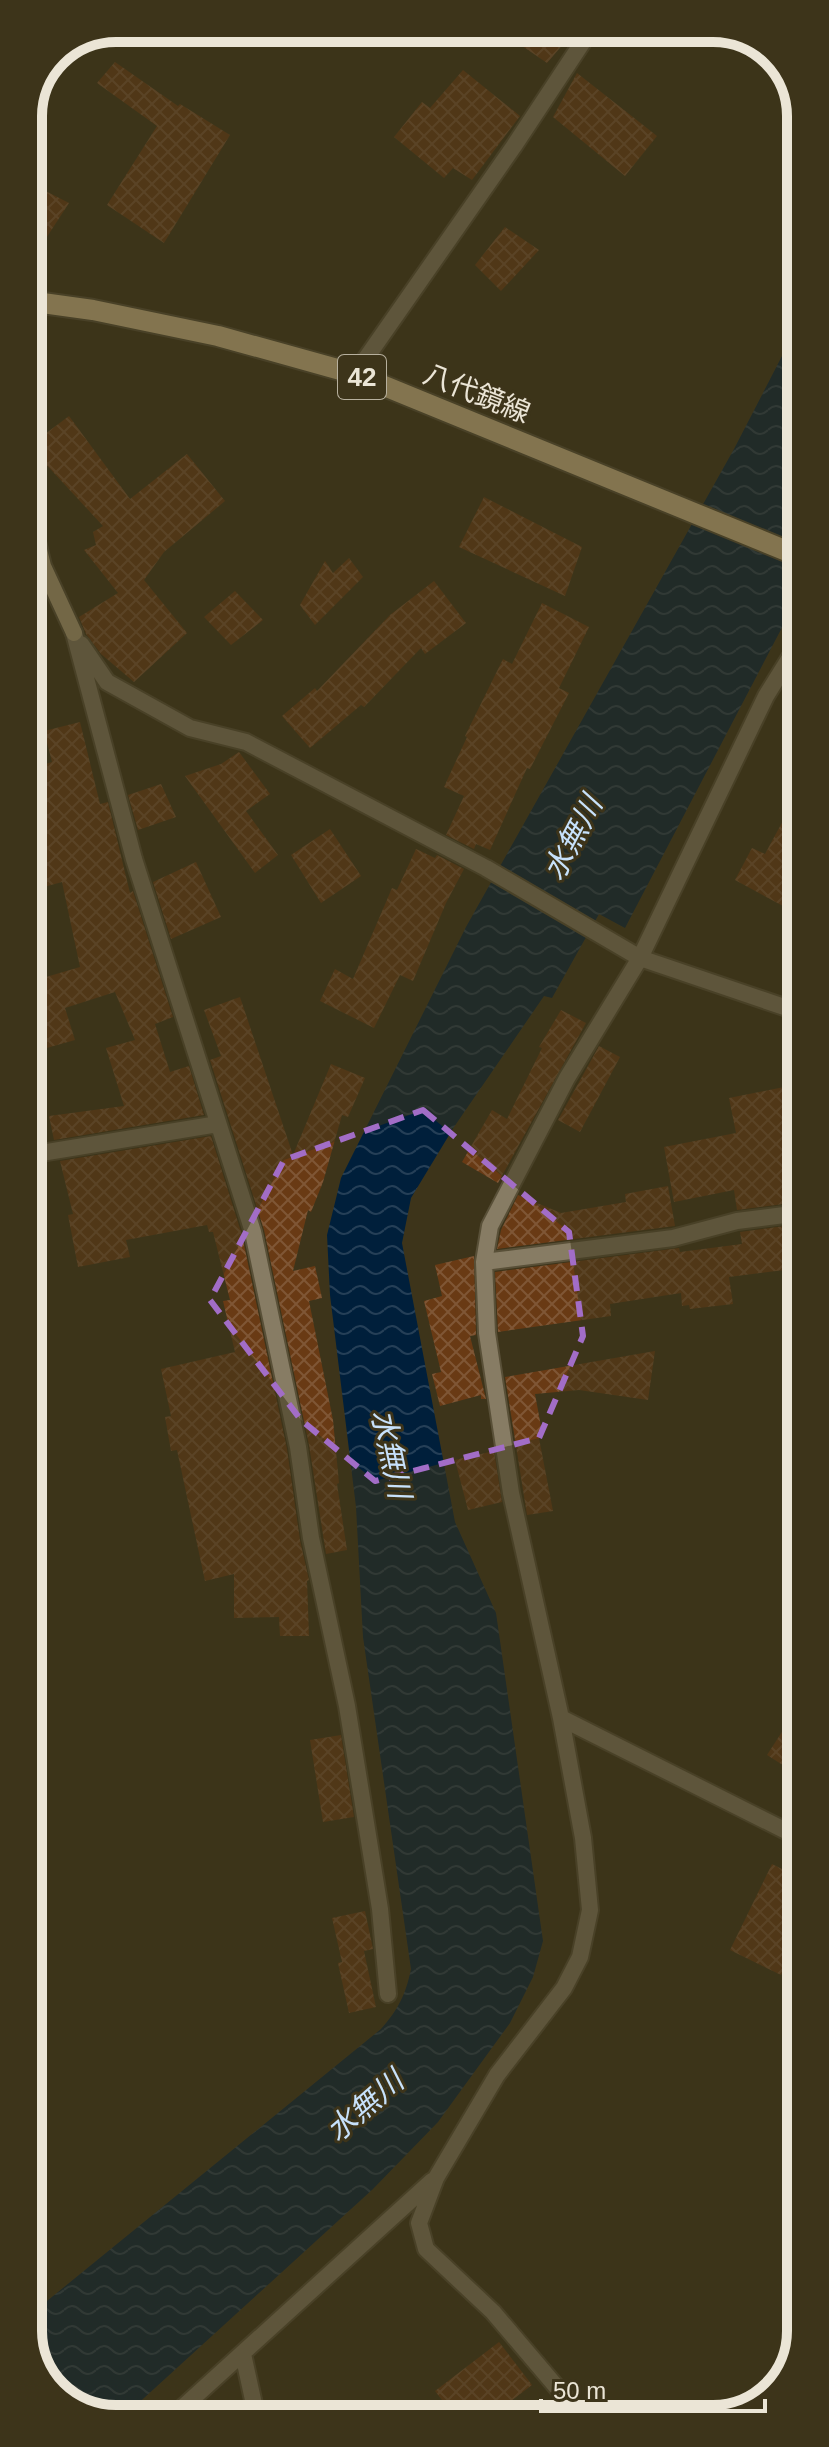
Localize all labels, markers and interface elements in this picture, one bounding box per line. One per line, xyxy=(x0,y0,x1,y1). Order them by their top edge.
road number: 42 xyxy=(338,355,386,399)
street label: 八代鏡線 xyxy=(419,358,535,429)
water label: 水無川 xyxy=(537,788,610,885)
water label: 水無川 xyxy=(366,1406,418,1504)
water label: 水無川 xyxy=(320,2062,412,2148)
scale bar xyxy=(541,2363,765,2413)
text: 50 m xyxy=(553,2377,606,2404)

